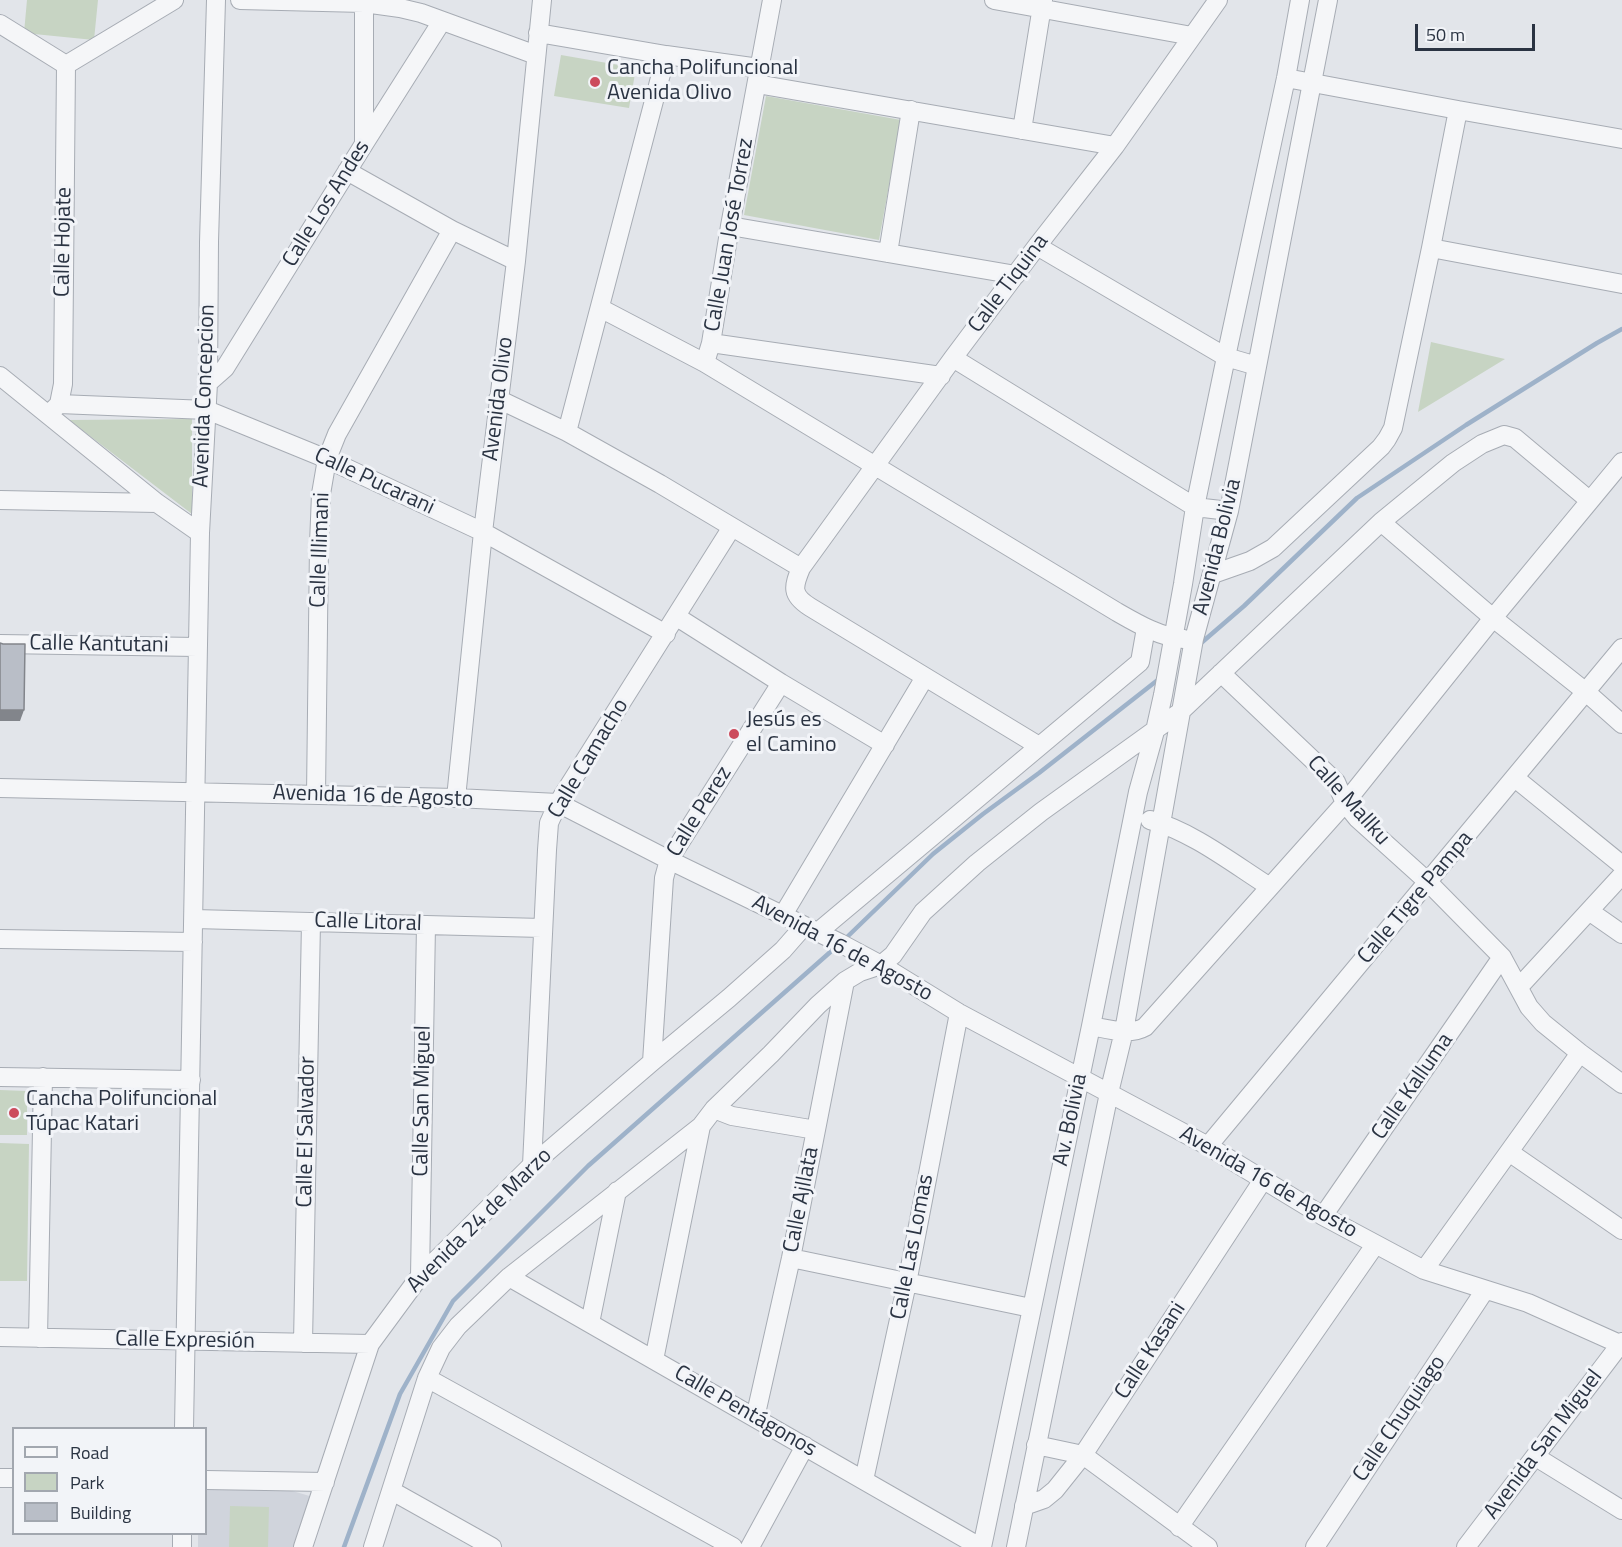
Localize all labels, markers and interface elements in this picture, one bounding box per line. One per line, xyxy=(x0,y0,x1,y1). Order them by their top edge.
scale bar xyxy=(1418,12,1538,50)
text: 50 m xyxy=(1426,21,1465,48)
place label: Cancha Polifuncional Avenida Olivo xyxy=(607,56,798,107)
marker: Cancha Polifuncional Avenida Olivo xyxy=(588,75,602,89)
street label: Calle Los Andes xyxy=(278,136,376,272)
street label: Calle Juan José Torrez xyxy=(700,136,760,334)
street label: Calle Hojate xyxy=(50,187,78,297)
street label: Calle Tiquina xyxy=(963,230,1055,338)
street label: Avenida Concepcion xyxy=(189,304,221,488)
street label: Avenida Olivo xyxy=(478,335,520,463)
street label: Calle Pucarani xyxy=(310,443,438,521)
street label: Avenida Bolivia xyxy=(1188,476,1248,618)
street label: Calle Illimani xyxy=(306,492,336,608)
street label: Calle Kantutani xyxy=(29,631,169,659)
street label: Calle Camacho xyxy=(543,695,635,823)
place label: Jesús es el Camino xyxy=(746,708,837,760)
marker: Jesús es el Camino xyxy=(727,727,741,741)
street label: Calle Mallku xyxy=(1301,751,1395,851)
street label: Calle Perez xyxy=(662,762,738,862)
street label: Avenida 16 de Agosto xyxy=(272,780,474,814)
street label: Calle Tigre Pampa xyxy=(1353,826,1479,970)
street label: Avenida 16 de Agosto xyxy=(747,890,937,1008)
street label: Calle Litoral xyxy=(314,908,422,938)
street label: Calle San Miguel xyxy=(408,1025,438,1177)
street label: Calle Kalluma xyxy=(1367,1029,1459,1145)
street label: Calle El Salvador xyxy=(292,1056,322,1208)
street label: Av. Bolivia xyxy=(1048,1071,1094,1169)
place label: Cancha Polifuncional Túpac Katari xyxy=(26,1087,217,1138)
marker: Cancha Polifuncional Túpac Katari xyxy=(7,1106,21,1120)
street label: Avenida 16 de Agosto xyxy=(1174,1121,1362,1245)
street label: Avenida 24 de Marzo xyxy=(402,1143,558,1299)
street label: Calle Ajllata xyxy=(779,1145,825,1255)
street label: Calle Las Lomas xyxy=(886,1172,940,1322)
street label: Calle Kasani xyxy=(1110,1297,1192,1405)
street label: Calle Expresión xyxy=(115,1327,255,1355)
street label: Calle Chuquiago xyxy=(1348,1351,1452,1487)
street label: Calle Pentágonos xyxy=(669,1361,821,1463)
street label: Avenida San Miguel xyxy=(1479,1365,1609,1525)
legend xyxy=(12,1427,207,1535)
text: Road xyxy=(70,1439,109,1466)
text: Park xyxy=(70,1469,104,1496)
text: Building xyxy=(70,1499,131,1526)

